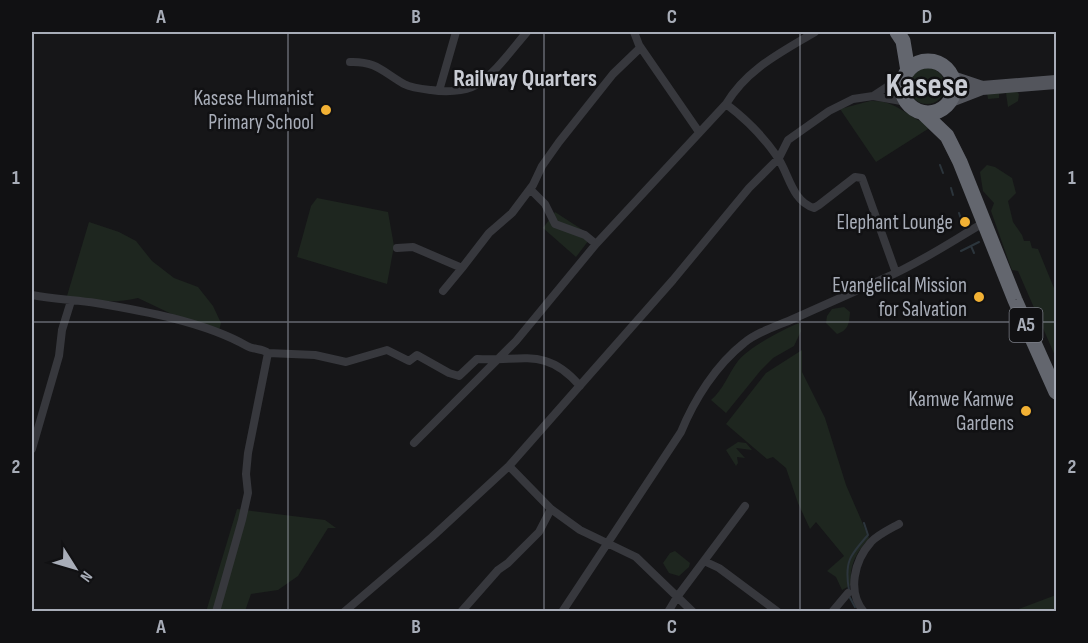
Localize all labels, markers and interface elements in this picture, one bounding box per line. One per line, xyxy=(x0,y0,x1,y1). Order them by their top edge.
text: A xyxy=(155,5,166,29)
text: B xyxy=(411,5,421,29)
text: C xyxy=(667,5,677,29)
text: D xyxy=(922,5,932,29)
district label: Railway Quarters xyxy=(453,64,597,93)
district label: Kasese xyxy=(886,66,968,106)
place label: Kasese Humanist Primary School xyxy=(193,86,314,135)
marker: Kasese Humanist Primary School xyxy=(319,103,333,117)
text: 1 xyxy=(12,166,20,190)
text: 1 xyxy=(1068,166,1076,190)
place label: Elephant Lounge xyxy=(837,210,953,235)
marker: Elephant Lounge xyxy=(958,215,972,229)
place label: Evangelical Mission for Salvation xyxy=(832,273,967,322)
marker: Evangelical Mission for Salvation xyxy=(972,290,986,304)
road number: A5 xyxy=(1010,308,1042,342)
place label: Kamwe Kamwe Gardens xyxy=(908,387,1014,436)
marker: Kamwe Kamwe Gardens xyxy=(1019,404,1033,418)
text: 2 xyxy=(12,455,20,479)
text: 2 xyxy=(1068,455,1076,479)
north arrow xyxy=(45,538,105,598)
text: N xyxy=(76,567,96,585)
text: A xyxy=(155,615,166,639)
text: B xyxy=(411,615,421,639)
text: C xyxy=(667,615,677,639)
text: D xyxy=(922,615,932,639)

